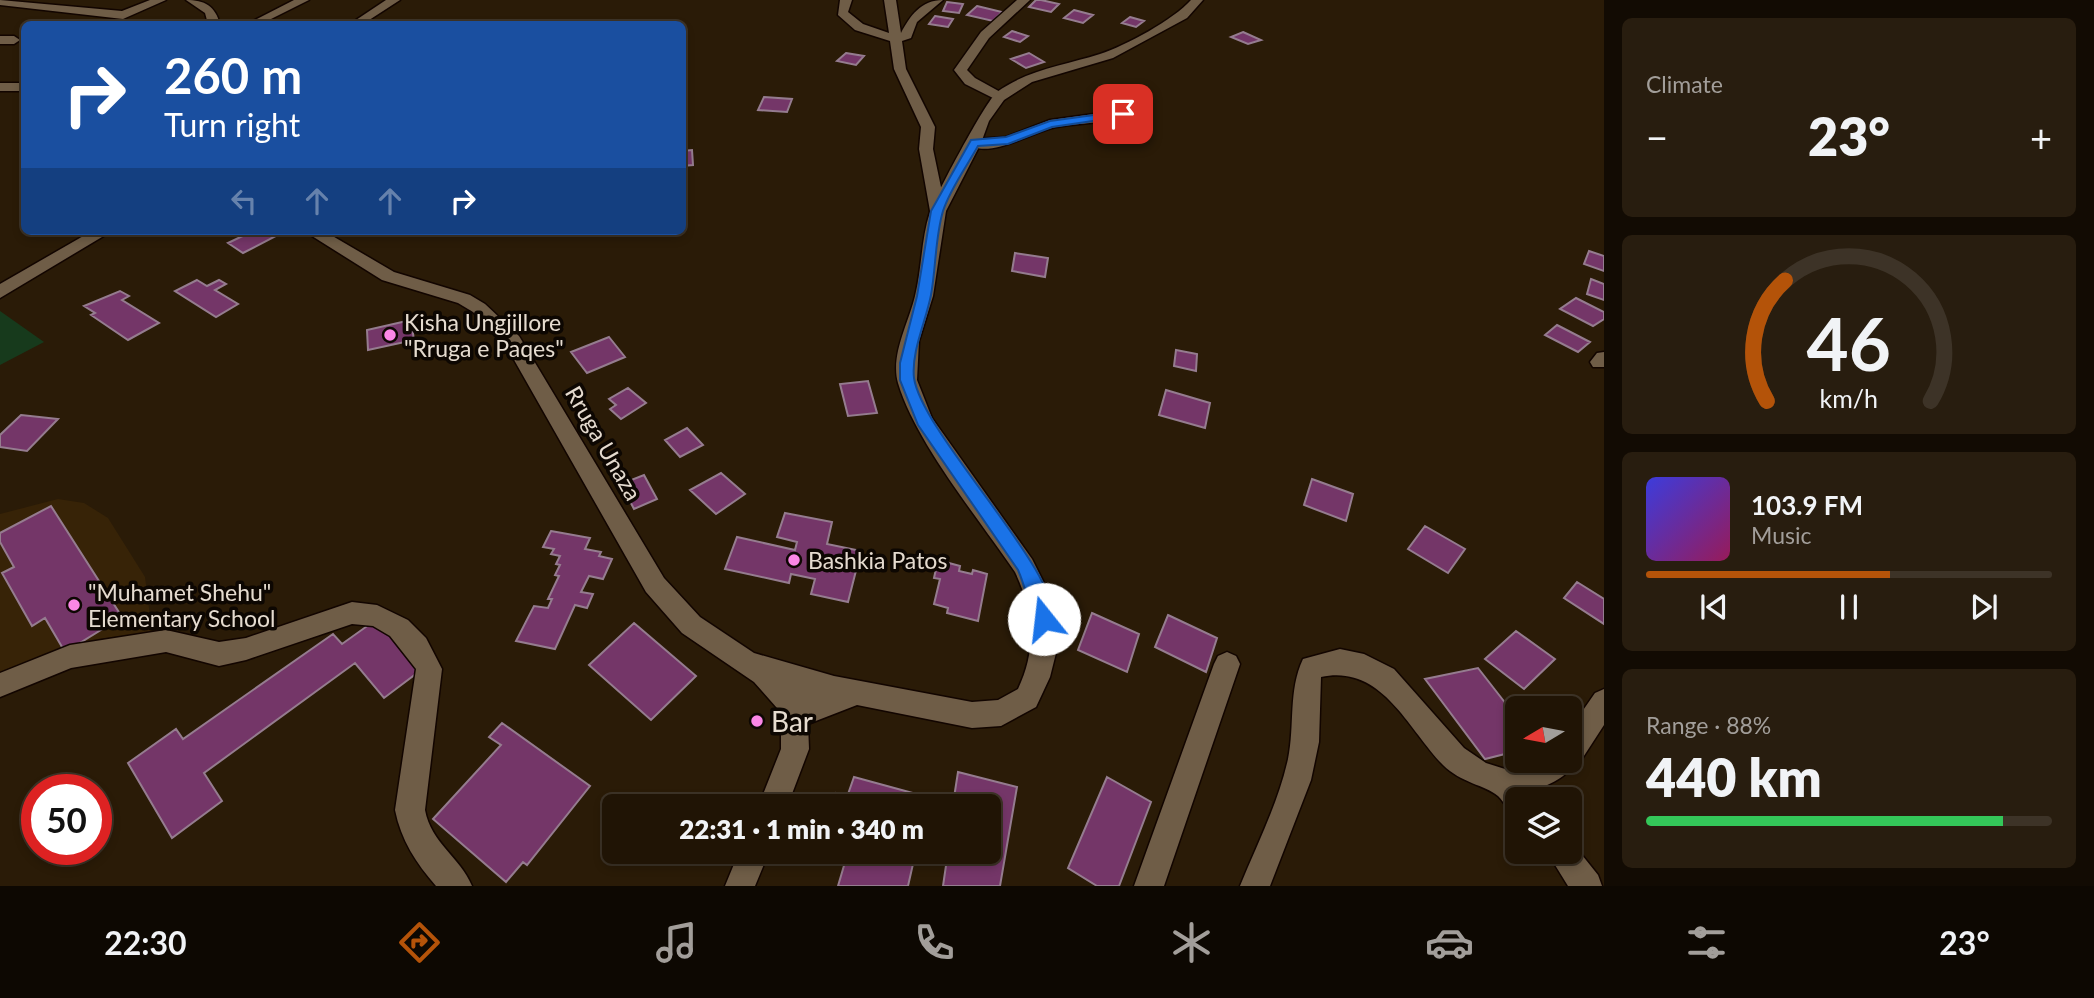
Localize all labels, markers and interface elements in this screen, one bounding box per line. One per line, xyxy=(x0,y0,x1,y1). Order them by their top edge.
text: 260 m xyxy=(164,46,302,104)
icon: right xyxy=(49,49,140,140)
text: Climate xyxy=(1646,70,1723,98)
pin xyxy=(1093,84,1153,144)
icon: arrive xyxy=(1104,95,1142,133)
text: Turn right xyxy=(164,105,300,144)
text: 23° xyxy=(1808,105,1890,167)
text: − xyxy=(1646,114,1668,160)
text: + xyxy=(2030,114,2052,160)
icon: left xyxy=(225,182,263,220)
icon: ahead xyxy=(298,182,336,220)
icon: ahead xyxy=(371,182,409,220)
icon: right xyxy=(444,182,482,220)
text: 46 xyxy=(1807,299,1891,387)
place label: Kisha Ungjillore "Rruga e Paqes" xyxy=(404,308,564,362)
marker: Kisha Ungjillore "Rruga e Paqes" xyxy=(382,327,398,343)
street label: Rruga Unaza xyxy=(560,381,648,505)
text: km/h xyxy=(1820,382,1878,412)
text: 103.9 FM xyxy=(1751,489,1863,521)
text: Music xyxy=(1751,521,1811,549)
place label: Bashkia Patos xyxy=(808,546,947,574)
marker: Bashkia Patos xyxy=(786,552,802,568)
place label: "Muhamet Shehu" Elementary School xyxy=(88,578,275,632)
position arrow xyxy=(1007,582,1081,656)
icon: previous xyxy=(1695,588,1733,626)
icon: pause xyxy=(1830,588,1868,626)
icon: next xyxy=(1965,588,2003,626)
marker: "Muhamet Shehu" Elementary School xyxy=(66,597,82,613)
north arrow xyxy=(1505,696,1582,774)
map controls xyxy=(1505,696,1582,864)
place label: Bar xyxy=(771,704,813,738)
text: Range · 88% xyxy=(1646,711,1771,739)
marker: Bar xyxy=(749,713,765,729)
text: 440 km xyxy=(1646,746,1822,808)
speed limit sign: 50 xyxy=(21,774,112,865)
button: layers xyxy=(1505,787,1582,864)
text: 22:31 · 1 min · 340 m xyxy=(679,813,924,845)
icon: directions xyxy=(395,918,444,967)
icon: music xyxy=(652,918,701,967)
icon: phone xyxy=(910,918,959,967)
icon: climate xyxy=(1167,918,1216,967)
icon: car xyxy=(1425,918,1474,967)
icon: filters xyxy=(1682,918,1731,967)
text: 22:30 xyxy=(104,923,187,962)
text: 23° xyxy=(1939,923,1990,962)

